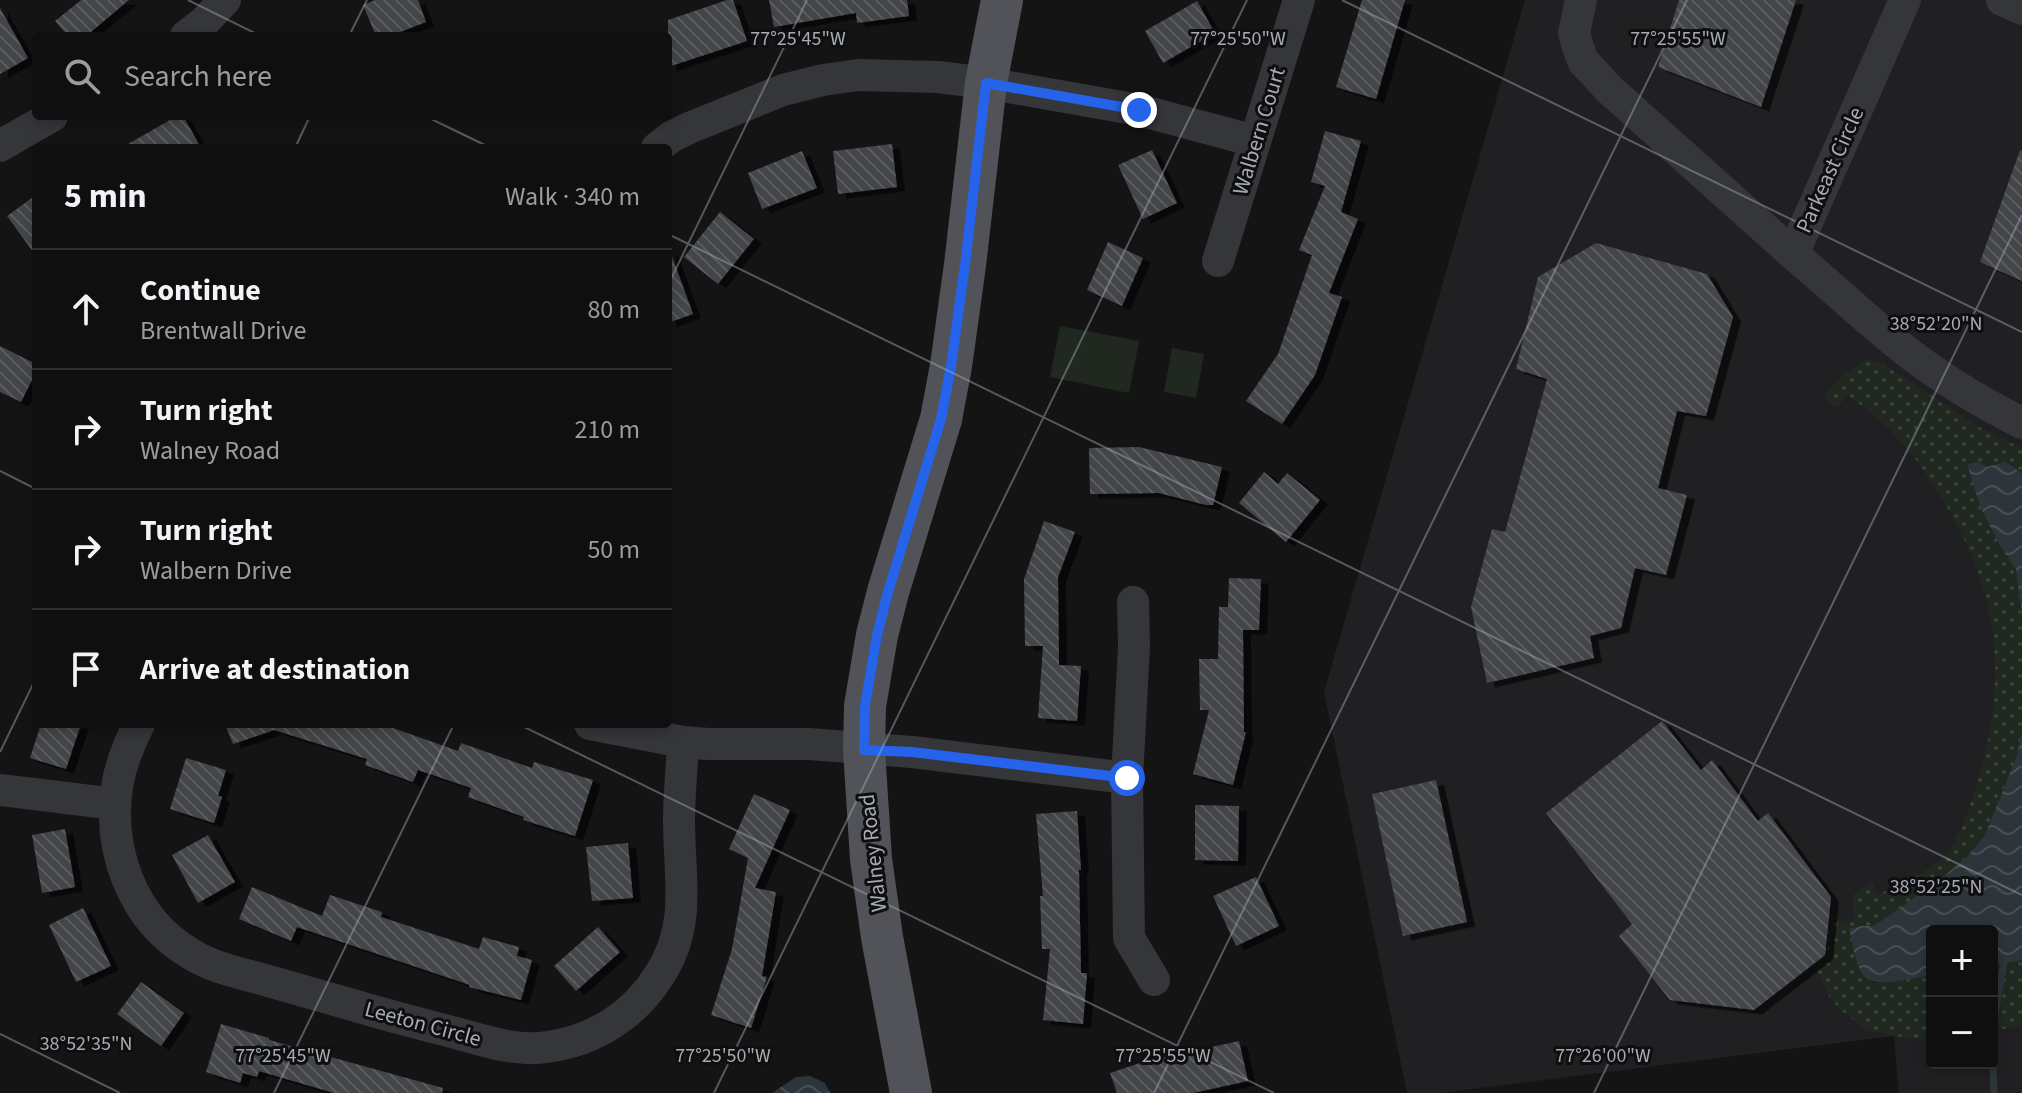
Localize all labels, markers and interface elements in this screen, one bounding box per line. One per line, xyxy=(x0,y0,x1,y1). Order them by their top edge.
text: 77°25'45"W xyxy=(750,25,846,53)
text: 77°25'50"W xyxy=(1190,25,1286,53)
text: 77°25'55"W xyxy=(1630,25,1726,53)
search box xyxy=(32,32,672,120)
icon: search xyxy=(60,54,104,98)
text: Search here xyxy=(124,55,272,98)
street label: Walbern Court xyxy=(1224,63,1294,199)
route end xyxy=(1121,92,1157,128)
street label: Parkeast Circle xyxy=(1788,102,1872,238)
text: 5 min xyxy=(64,172,147,221)
text: Walk · 340 m xyxy=(505,178,640,215)
text: Continue xyxy=(140,269,261,312)
icon: ahead xyxy=(64,287,108,331)
text: 80 m xyxy=(587,291,640,328)
text: 38°52'20"N xyxy=(1890,310,1982,338)
text: Brentwall Drive xyxy=(140,312,306,349)
text: Turn right xyxy=(140,389,272,432)
icon: right xyxy=(64,407,108,451)
text: 210 m xyxy=(574,411,640,448)
text: Walney Road xyxy=(140,432,280,469)
text: Turn right xyxy=(140,509,272,552)
icon: right xyxy=(64,527,108,571)
text: 50 m xyxy=(587,531,640,568)
text: Walbern Drive xyxy=(140,552,292,589)
icon: arrive xyxy=(64,647,108,691)
text: Arrive at destination xyxy=(140,648,410,691)
route start xyxy=(1109,760,1145,796)
street label: Walney Road xyxy=(851,792,895,914)
text: 38°52'25"N xyxy=(1890,873,1982,901)
map controls xyxy=(1926,925,1998,1069)
button: + xyxy=(1926,925,1998,997)
street label: Leeton Circle xyxy=(361,993,485,1055)
button: − xyxy=(1926,997,1998,1069)
text: 38°52'35"N xyxy=(40,1030,132,1058)
text: 77°25'45"W xyxy=(235,1042,331,1070)
text: 77°25'50"W xyxy=(675,1042,771,1070)
text: 77°25'55"W xyxy=(1115,1042,1211,1070)
text: 77°26'00"W xyxy=(1555,1042,1651,1070)

